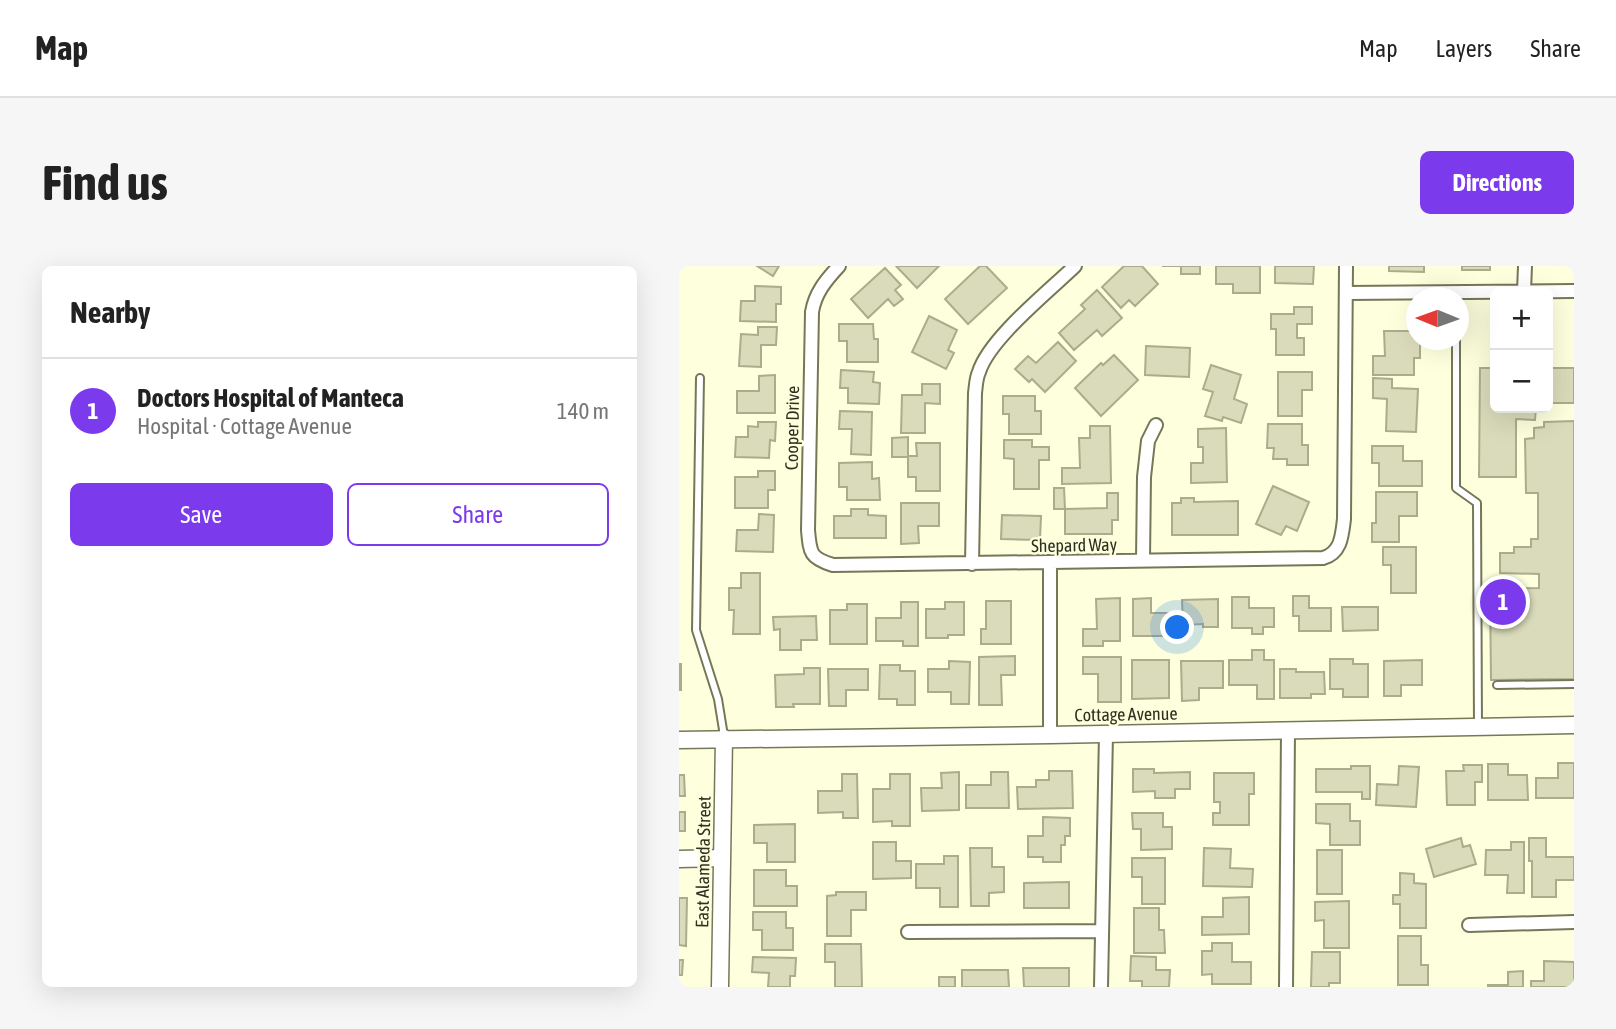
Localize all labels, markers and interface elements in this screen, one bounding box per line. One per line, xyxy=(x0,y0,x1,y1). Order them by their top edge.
text: Map xyxy=(35,29,88,67)
text: Map xyxy=(1359,35,1398,62)
text: Layers xyxy=(1436,35,1492,62)
text: Share xyxy=(1530,35,1581,62)
button: Directions xyxy=(1420,151,1574,214)
text: Find us xyxy=(42,154,168,210)
north arrow xyxy=(1406,287,1469,350)
map controls xyxy=(1490,287,1553,413)
button: + xyxy=(1490,287,1553,350)
text: Nearby xyxy=(70,295,150,329)
button: − xyxy=(1490,350,1553,413)
text: Doctors Hospital of Manteca xyxy=(137,383,404,413)
street label: Cooper Drive xyxy=(781,386,803,470)
text: 1 xyxy=(88,398,98,424)
text: 140 m xyxy=(557,398,609,424)
text: Hospital · Cottage Avenue xyxy=(137,413,352,439)
button: Save xyxy=(70,483,333,546)
button: Share xyxy=(347,483,609,546)
street label: Shepard Way xyxy=(1031,534,1117,556)
pin: 1 xyxy=(1480,576,1526,628)
your location xyxy=(1160,610,1194,644)
street label: Cottage Avenue xyxy=(1074,703,1178,725)
street label: East Alameda Street xyxy=(691,796,715,928)

